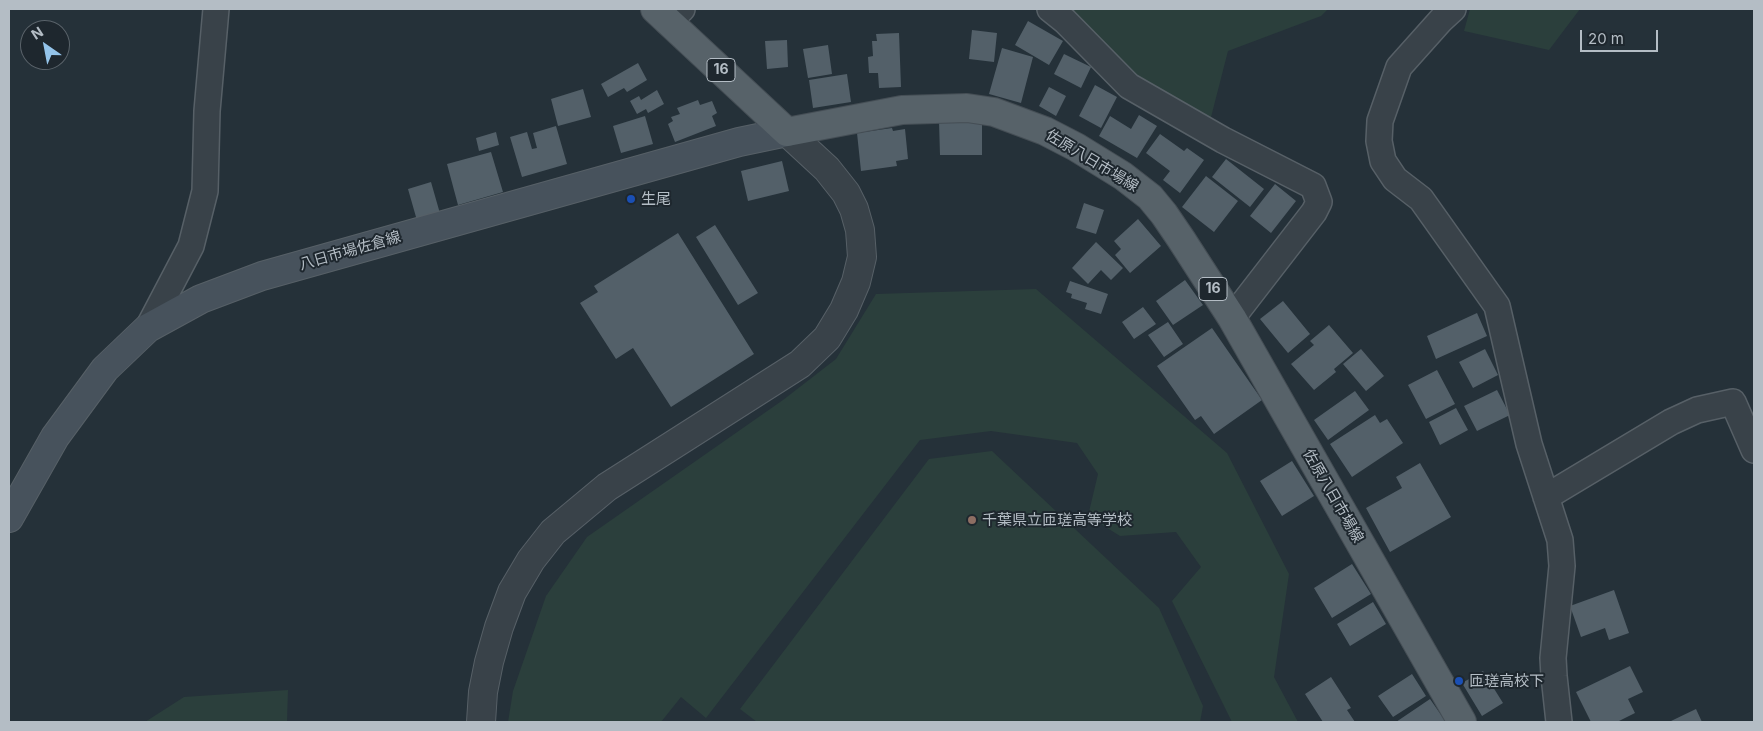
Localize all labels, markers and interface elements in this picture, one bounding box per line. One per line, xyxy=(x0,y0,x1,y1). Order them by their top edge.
north arrow xyxy=(20,20,70,70)
scale bar xyxy=(1583,20,1660,52)
text: N xyxy=(28,23,46,43)
text: 20 m xyxy=(1588,29,1624,48)
road number: 16 xyxy=(707,58,735,82)
street label: 佐原八日市場線 xyxy=(1042,126,1142,196)
place label: 生尾 xyxy=(641,190,671,208)
marker: 生尾 xyxy=(625,193,637,205)
street label: 八日市場佐倉線 xyxy=(297,228,403,274)
road number: 16 xyxy=(1199,278,1227,300)
street label: 佐原八日市場線 xyxy=(1299,446,1367,546)
place label: 千葉県立匝瑳高等学校 xyxy=(982,511,1132,529)
marker: 千葉県立匝瑳高等学校 xyxy=(966,514,978,526)
place label: 匝瑳高校下 xyxy=(1469,672,1544,690)
marker: 匝瑳高校下 xyxy=(1453,675,1465,687)

